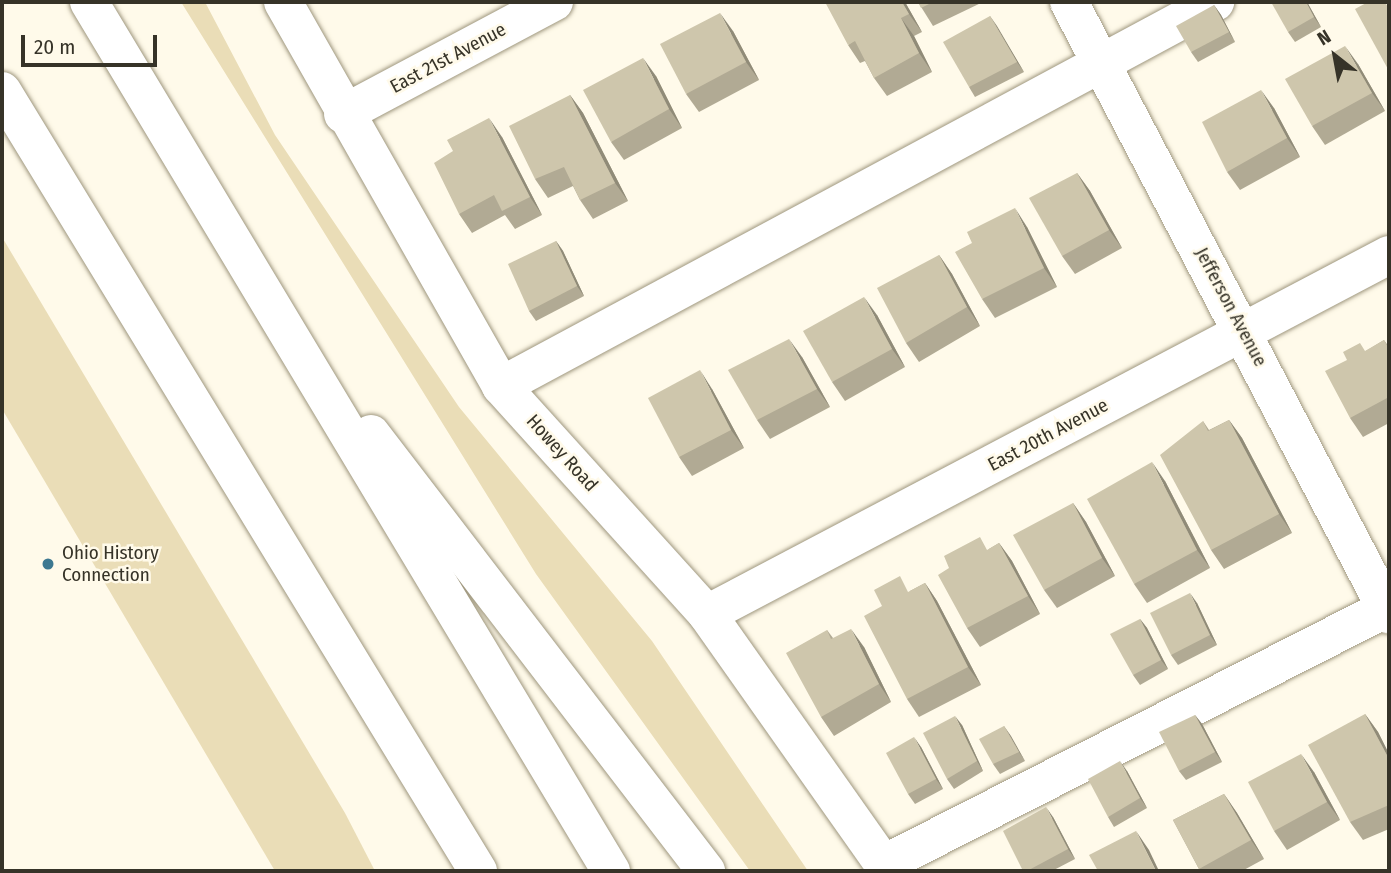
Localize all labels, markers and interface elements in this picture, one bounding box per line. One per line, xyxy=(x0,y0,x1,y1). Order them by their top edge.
street label: East 21st Avenue xyxy=(386,18,510,98)
scale bar xyxy=(24,21,161,65)
north arrow xyxy=(1300,21,1370,91)
text: N xyxy=(1313,25,1335,50)
text: 20 m xyxy=(34,34,75,60)
street label: Jefferson Avenue xyxy=(1190,244,1272,370)
street label: East 20th Avenue xyxy=(984,394,1112,476)
street label: Howey Road xyxy=(522,410,602,496)
place label: Ohio History Connection xyxy=(62,542,159,586)
marker: Ohio History Connection xyxy=(40,556,56,572)

